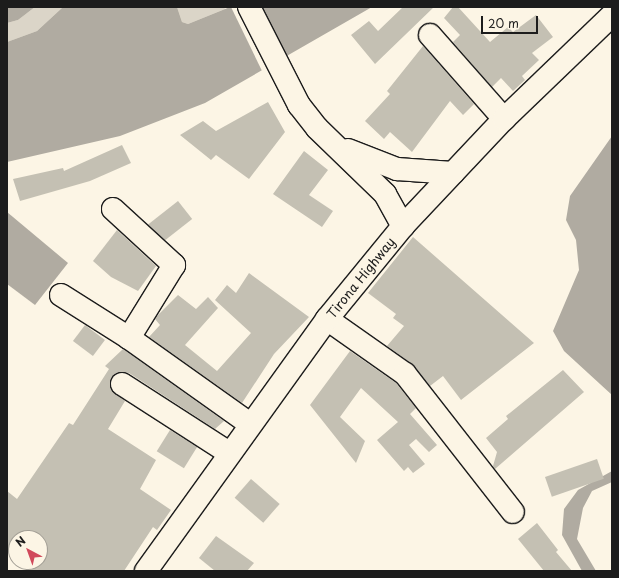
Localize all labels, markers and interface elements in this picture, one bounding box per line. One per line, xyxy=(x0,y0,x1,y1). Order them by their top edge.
scale bar xyxy=(483,8,540,34)
text: 20 m xyxy=(488,14,519,32)
street label: Tirona Highway xyxy=(324,234,398,322)
north arrow xyxy=(8,530,48,570)
text: N xyxy=(12,532,29,551)

